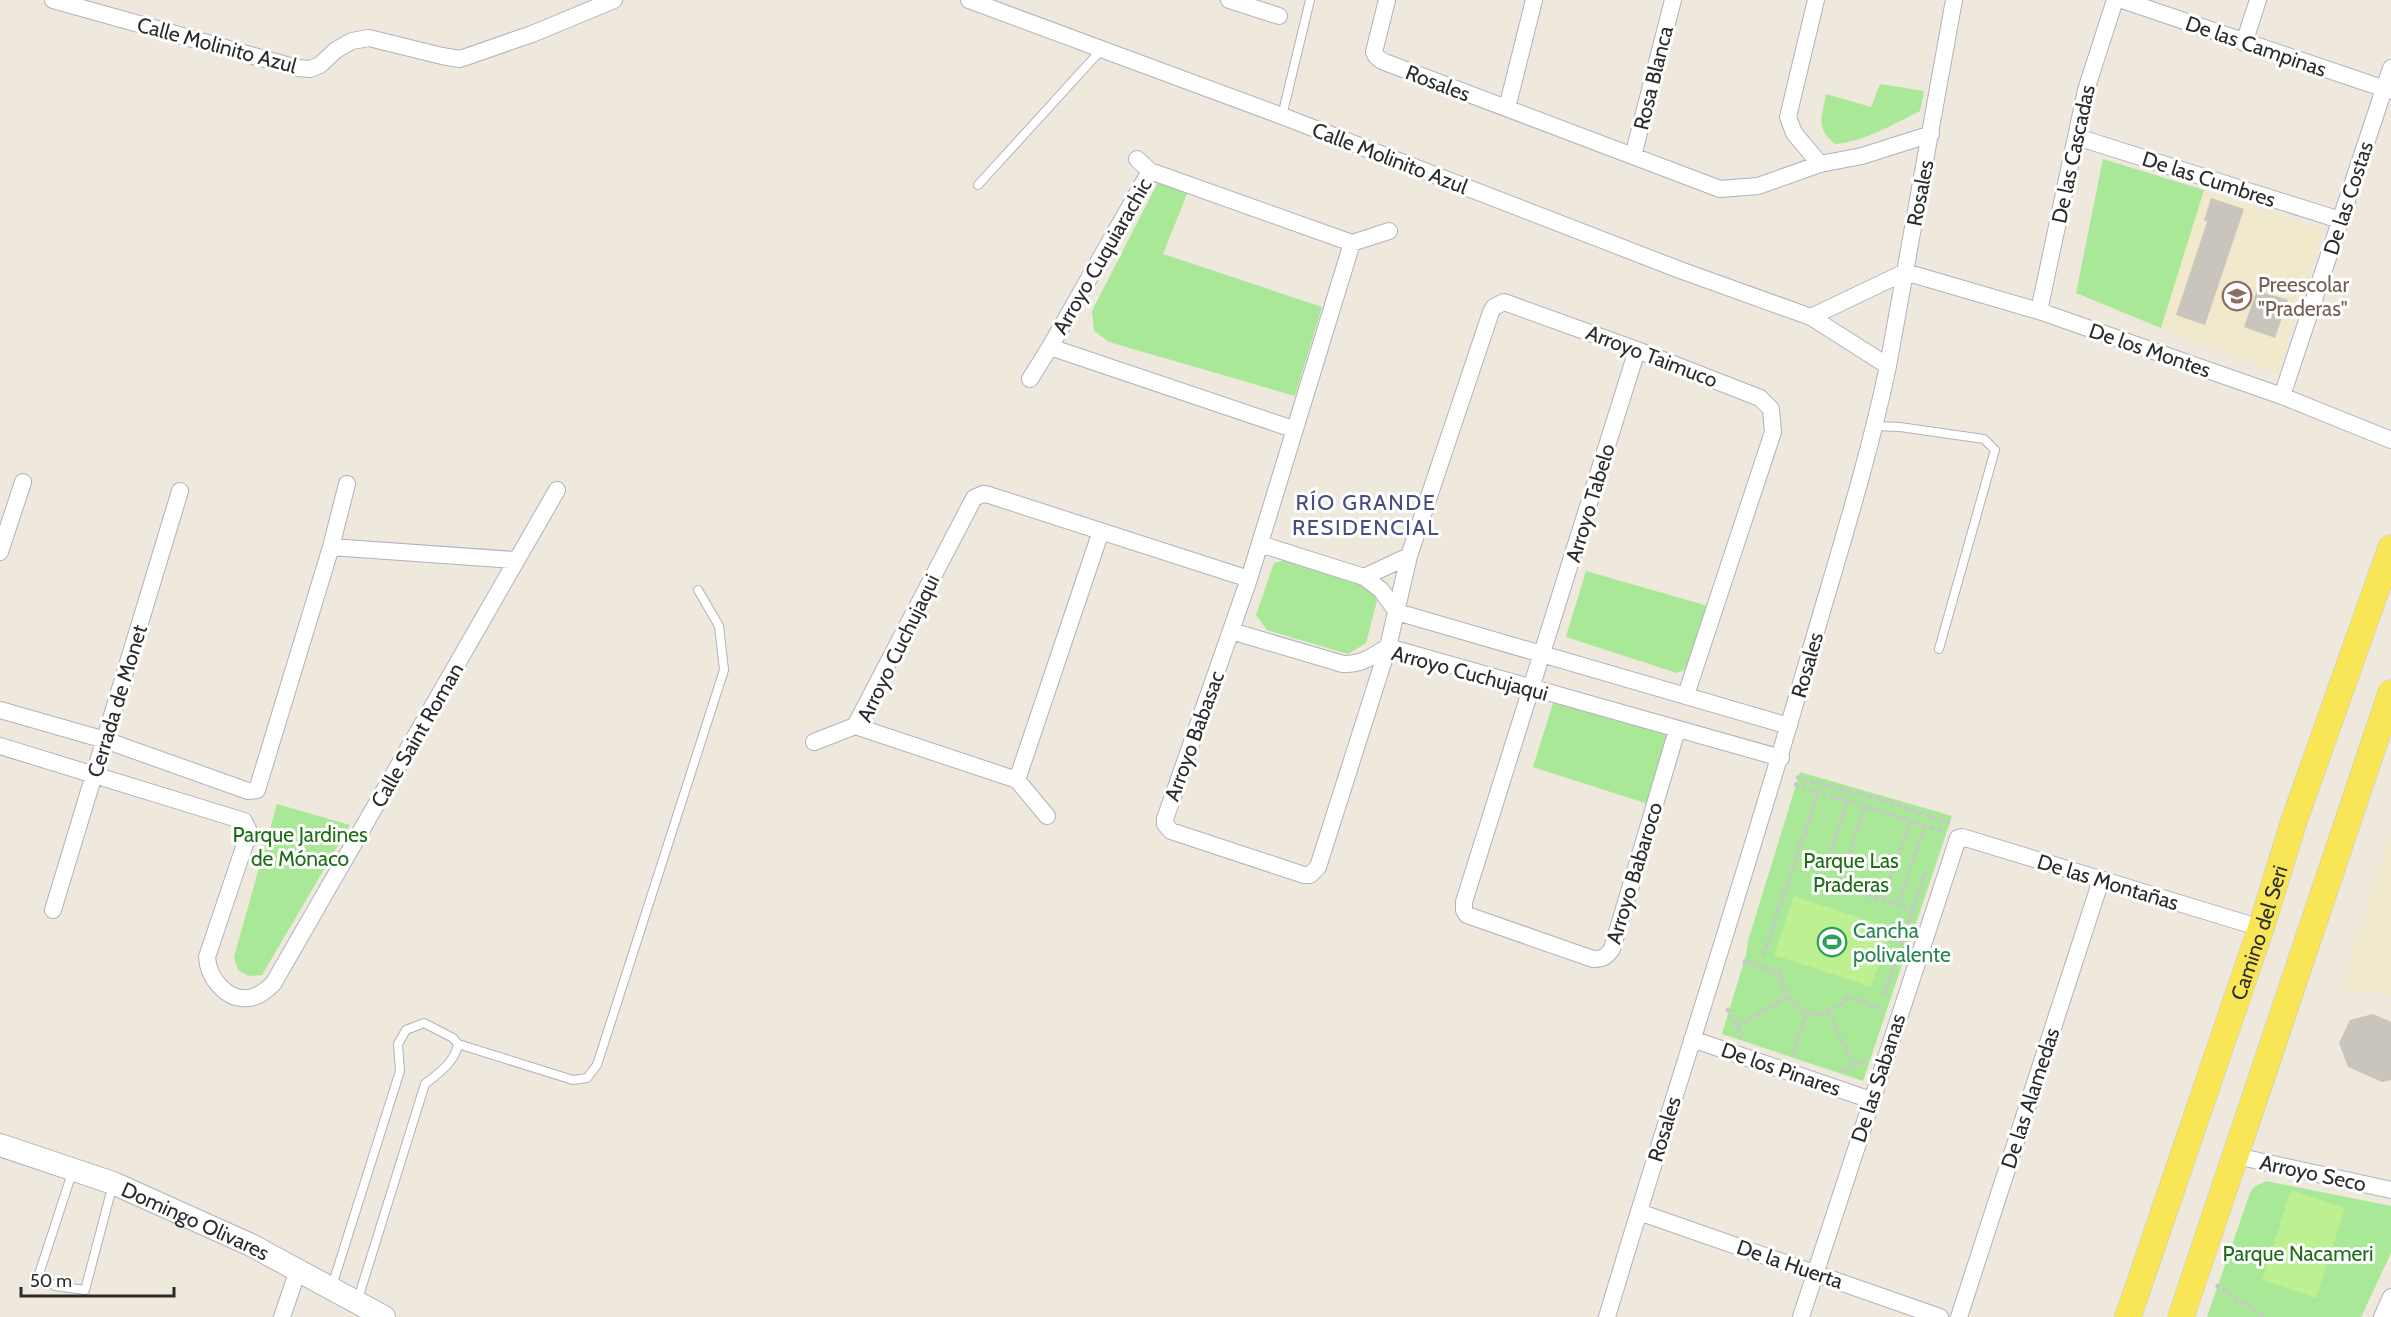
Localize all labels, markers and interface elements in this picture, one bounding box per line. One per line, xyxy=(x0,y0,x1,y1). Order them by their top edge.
street label: De las Campinas xyxy=(2182,10,2330,82)
street label: Calle Molinito Azul xyxy=(134,12,300,78)
street label: Rosa Blanca xyxy=(1628,23,1678,133)
street label: Rosales xyxy=(1402,59,1474,107)
street label: De las Cascadas xyxy=(2046,82,2100,225)
street label: Calle Molinito Azul xyxy=(1309,117,1471,199)
street label: De las Costas xyxy=(2318,138,2378,258)
street label: De las Cumbres xyxy=(2139,146,2279,212)
street label: Rosales xyxy=(1901,157,1939,228)
street label: Arroyo Cuquiarachic xyxy=(1047,173,1157,339)
place label: Preescolar "Praderas" xyxy=(2258,272,2349,321)
school or university icon: Preescolar "Praderas" xyxy=(2221,280,2253,312)
street label: De los Montes xyxy=(2086,318,2214,383)
street label: Arroyo Taimuco xyxy=(1583,319,1721,393)
street label: Arroyo Tabelo xyxy=(1560,441,1620,565)
district label: RÍO GRANDE RESIDENCIAL xyxy=(1292,489,1440,541)
street label: Arroyo Cuchujaqui xyxy=(851,570,945,726)
street label: Cerrada de Monet xyxy=(82,622,152,780)
street label: Rosales xyxy=(1786,629,1828,701)
street label: Arroyo Cuchujaqui xyxy=(1389,640,1551,707)
street label: Calle Saint Roman xyxy=(366,658,468,812)
street label: Arroyo Babasac xyxy=(1159,668,1229,804)
street label: Arroyo Babaroco xyxy=(1601,799,1667,947)
park label: Parque Jardines de Mónaco xyxy=(232,822,368,871)
park label: Parque Las Praderas xyxy=(1803,848,1899,897)
street label: De las Montañas xyxy=(2034,849,2182,915)
street label: Camino del Seri xyxy=(2225,862,2292,1003)
place label: Cancha polivalente xyxy=(1853,918,1951,967)
sports icon: Cancha polivalente xyxy=(1816,926,1848,958)
street label: De las Sabanas xyxy=(1845,1010,1911,1145)
street label: De las Alamedas xyxy=(1995,1024,2065,1172)
street label: De los Pinares xyxy=(1718,1037,1844,1101)
street label: Rosales xyxy=(1642,1093,1686,1165)
street label: Arroyo Seco xyxy=(2258,1150,2368,1196)
street label: Domingo Olivares xyxy=(118,1176,274,1265)
street label: De la Huerta xyxy=(1734,1234,1846,1294)
park label: Parque Nacameri xyxy=(2223,1241,2373,1266)
scale bar xyxy=(21,1260,174,1298)
text: 50 m xyxy=(30,1270,72,1292)

